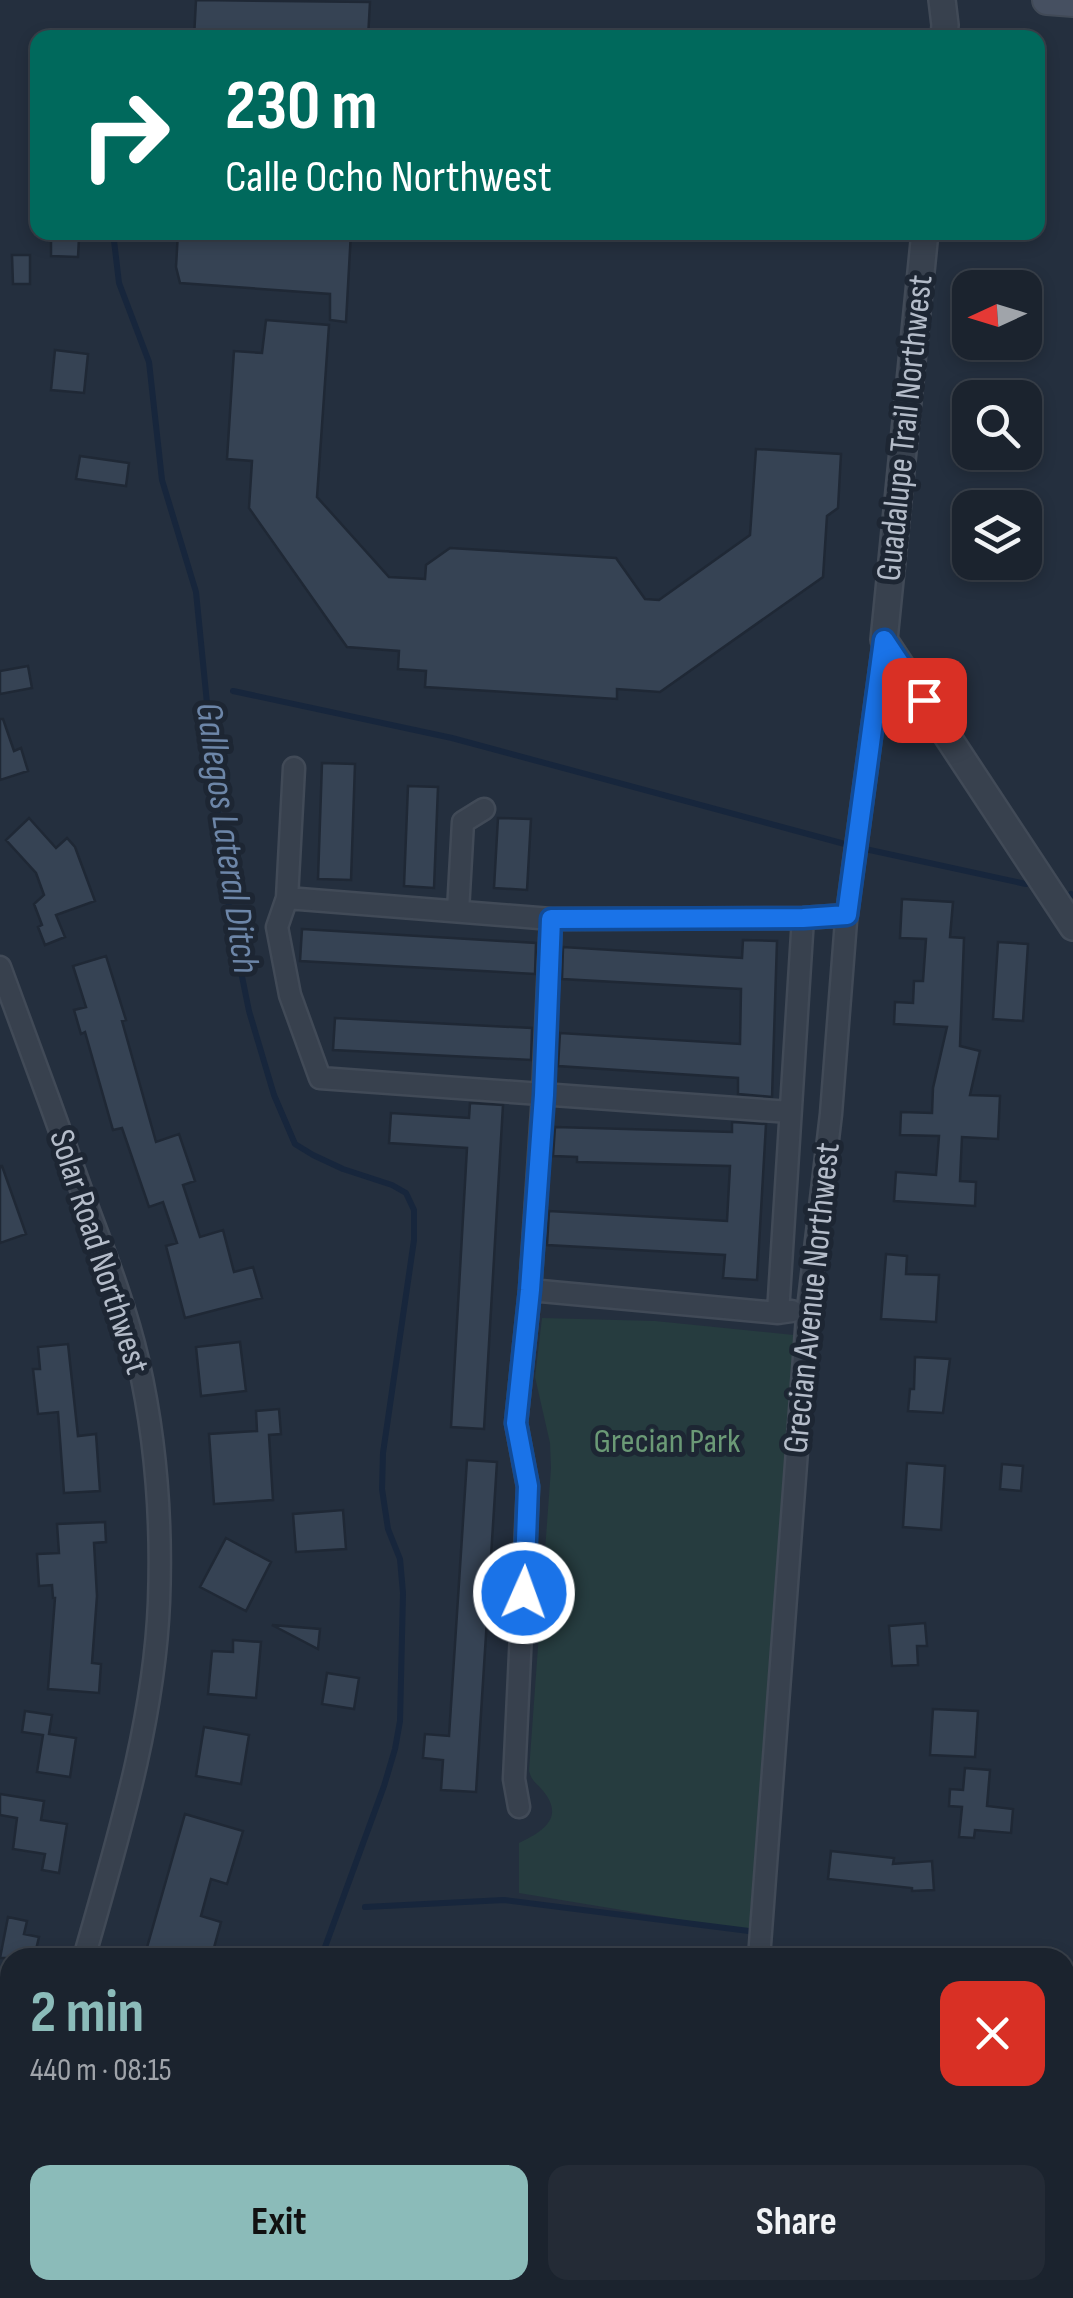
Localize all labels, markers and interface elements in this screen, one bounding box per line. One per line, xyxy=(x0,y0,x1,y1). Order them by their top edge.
text: 230 m xyxy=(225,65,378,149)
icon: right xyxy=(60,70,190,200)
text: Calle Ocho Northwest xyxy=(225,150,552,205)
north arrow xyxy=(952,270,1042,360)
map controls xyxy=(952,270,1042,580)
street label: Guadalupe Trail Northwest xyxy=(868,273,942,583)
button: search xyxy=(952,380,1042,470)
button: layers xyxy=(952,490,1042,580)
pin xyxy=(882,658,967,743)
icon: arrive xyxy=(897,673,952,728)
water label: Gallegos Lateral Ditch xyxy=(186,700,268,976)
street label: Solar Road Northwest xyxy=(39,1124,159,1380)
street label: Grecian Avenue Northwest xyxy=(774,1141,850,1455)
park label: Grecian Park xyxy=(594,1420,741,1463)
position arrow xyxy=(472,1541,576,1645)
text: 2 min xyxy=(30,1977,144,2049)
button: close xyxy=(940,1981,1045,2086)
text: 440 m · 08:15 xyxy=(30,2051,172,2090)
button: Exit xyxy=(30,2165,528,2280)
button: Share xyxy=(548,2165,1045,2280)

